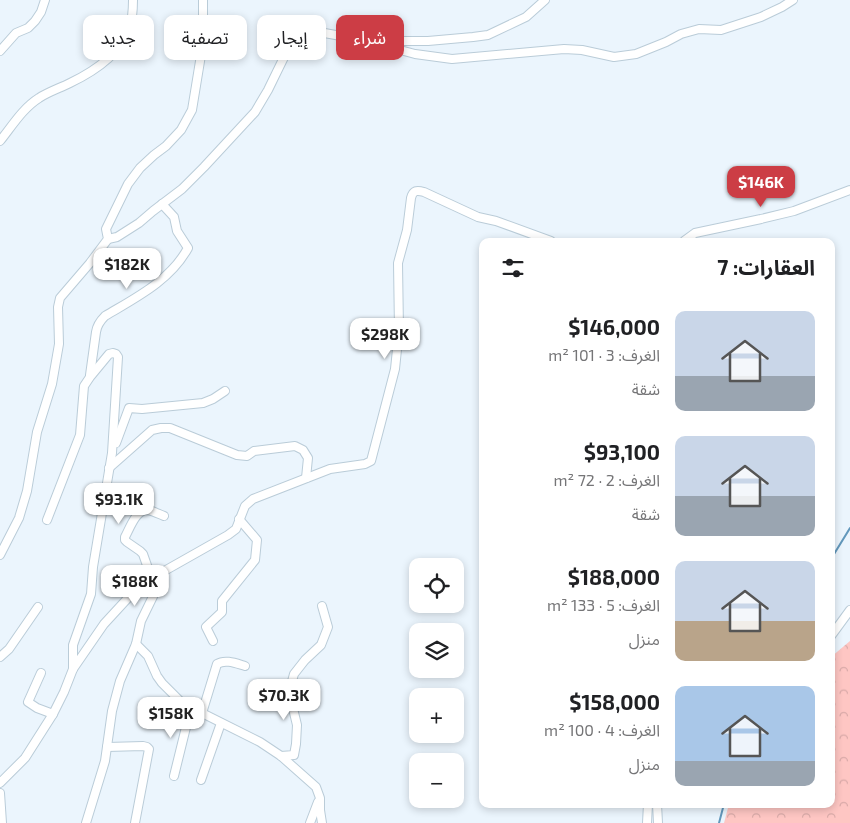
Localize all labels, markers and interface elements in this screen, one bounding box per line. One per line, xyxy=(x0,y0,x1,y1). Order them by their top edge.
chip: جديد xyxy=(83,15,154,60)
chip: تصفية xyxy=(164,15,247,60)
chip: إيجار xyxy=(257,15,326,60)
chip: شراء xyxy=(336,15,404,60)
pin: $146K xyxy=(726,166,796,208)
text: $146K xyxy=(738,172,784,191)
pin: $182K xyxy=(92,248,162,290)
text: $182K xyxy=(104,254,150,273)
icon: filters xyxy=(499,254,527,282)
text: العقارات: 7 xyxy=(717,254,815,279)
text: $146,000 xyxy=(568,314,660,339)
pin: $298K xyxy=(350,318,420,360)
text: $298K xyxy=(361,324,409,343)
icon: home xyxy=(715,331,775,391)
text: الغرف: 3 · 101 m² xyxy=(548,345,660,364)
text: شقة xyxy=(632,379,660,398)
text: $93,100 xyxy=(584,439,660,464)
icon: home xyxy=(715,456,775,516)
text: الغرف: 2 · 72 m² xyxy=(553,470,660,489)
pin: $93.1K xyxy=(78,482,160,525)
text: $93.1K xyxy=(95,489,143,508)
text: شقة xyxy=(632,504,660,523)
map controls xyxy=(409,558,464,808)
button: locate xyxy=(409,558,464,613)
pin: $188K xyxy=(100,564,170,607)
text: $188,000 xyxy=(568,564,660,589)
text: $188K xyxy=(112,571,158,590)
icon: home xyxy=(715,581,775,641)
text: الغرف: 5 · 133 m² xyxy=(547,595,660,614)
button: layers xyxy=(409,623,464,678)
text: منزل xyxy=(629,629,660,648)
pin: $70.3K xyxy=(243,678,325,721)
text: $70.3K xyxy=(259,685,309,704)
button: + xyxy=(409,688,464,743)
text: $158,000 xyxy=(569,689,660,714)
pin: $158K xyxy=(136,696,206,739)
text: $158K xyxy=(148,703,194,722)
icon: home xyxy=(715,706,775,766)
text: الغرف: 4 · 100 m² xyxy=(544,720,660,739)
button: − xyxy=(409,753,464,808)
text: منزل xyxy=(629,754,660,773)

